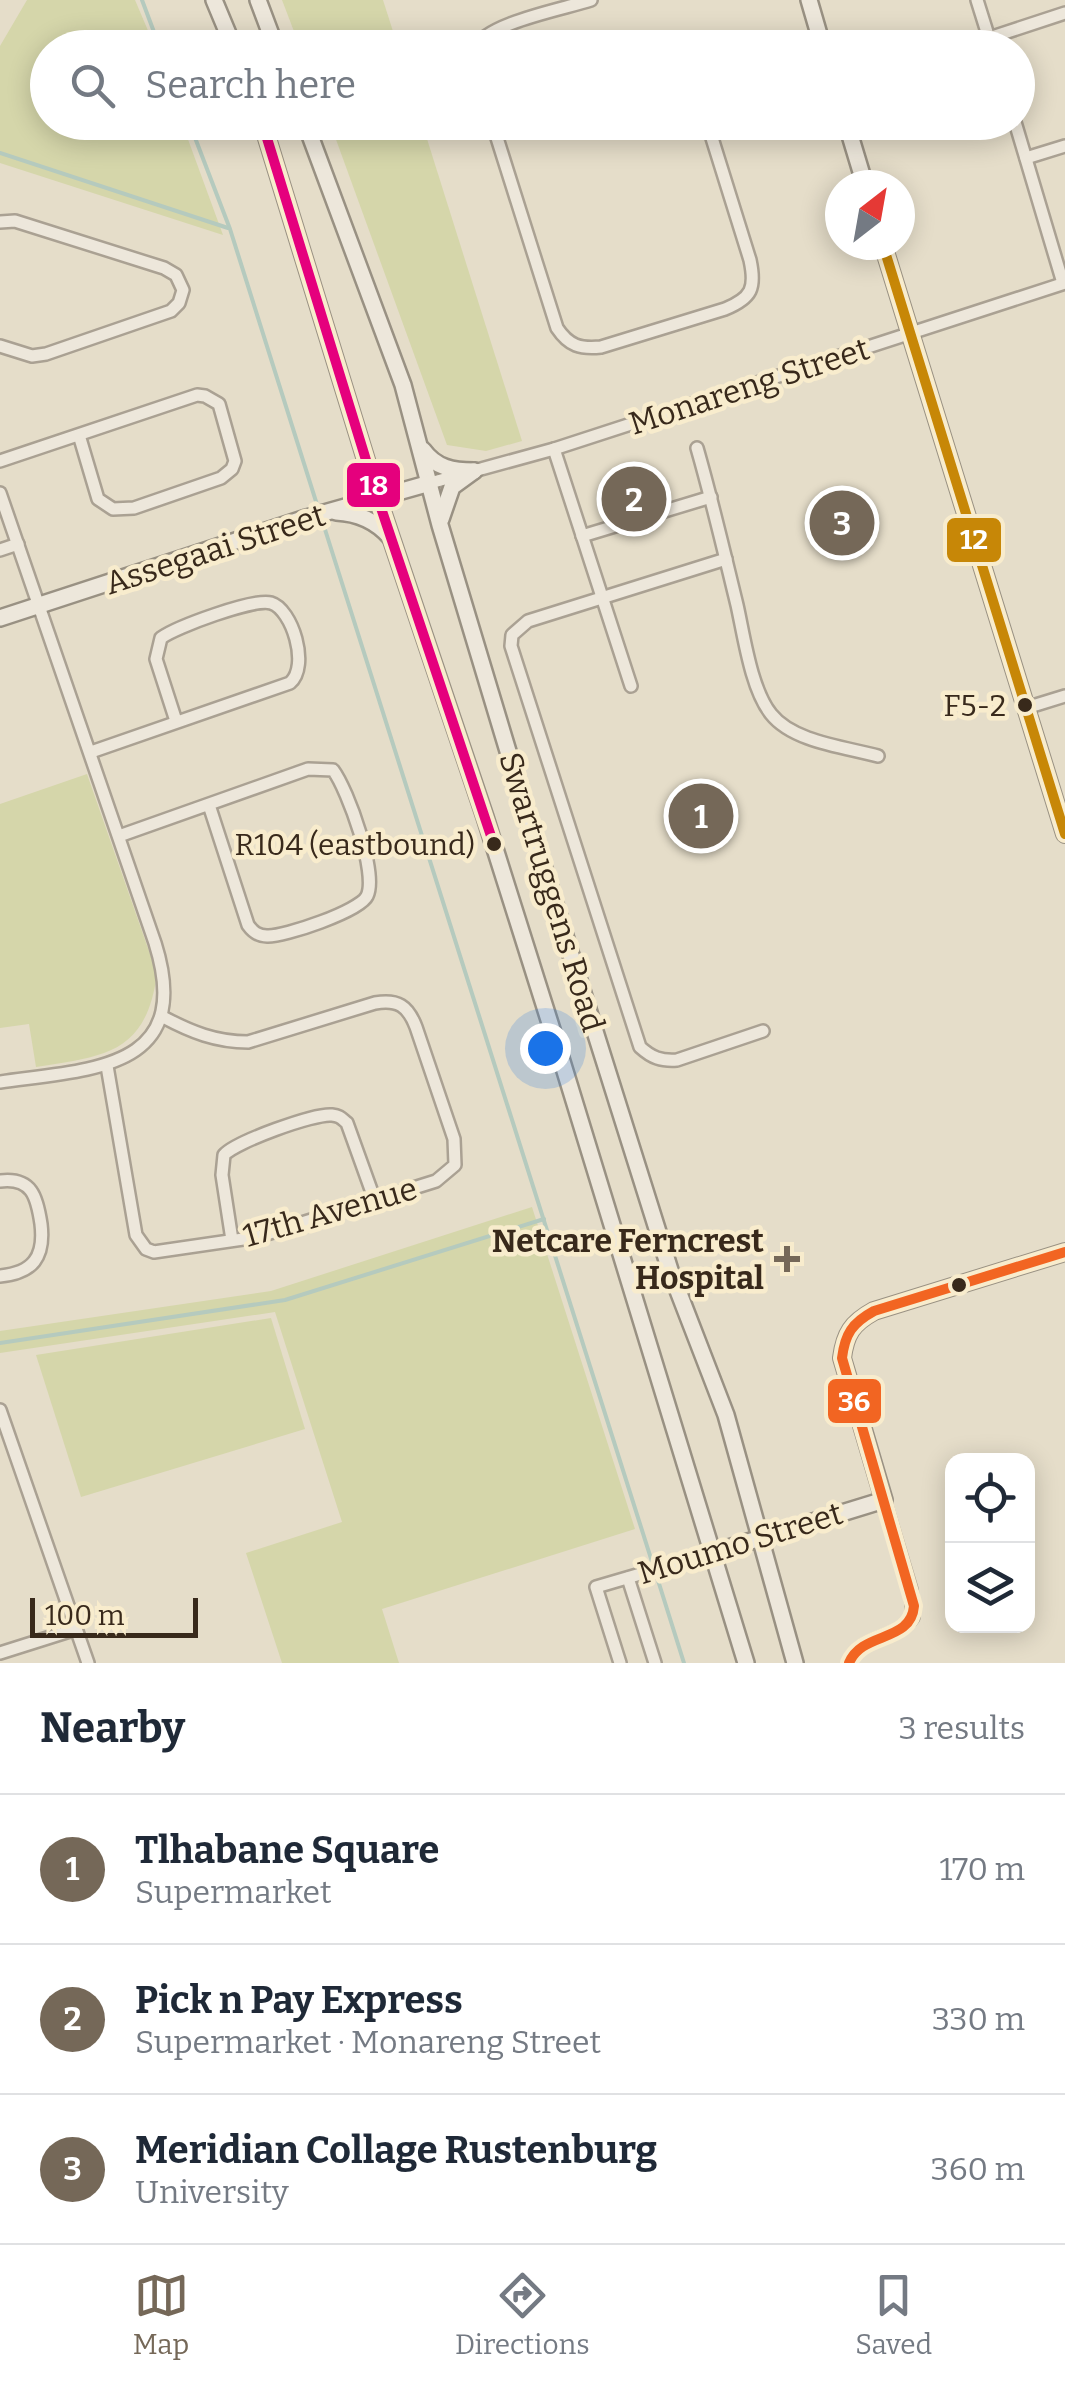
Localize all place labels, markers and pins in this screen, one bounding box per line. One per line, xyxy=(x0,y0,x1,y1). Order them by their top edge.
pin: 2 xyxy=(602,462,666,536)
pin: 3 xyxy=(810,486,874,560)
place label: F5-2 xyxy=(944,688,1006,724)
marker: F5-2 xyxy=(1015,695,1035,715)
pin: 1 xyxy=(668,778,734,854)
place label: R104 (eastbound) xyxy=(234,827,475,863)
marker: R104 (eastbound) xyxy=(484,834,504,854)
place label: Netcare Ferncrest Hospital xyxy=(492,1222,764,1297)
marker: Netcare Ferncrest Hospital xyxy=(774,1246,800,1272)
unlabelled marker xyxy=(949,1275,969,1295)

